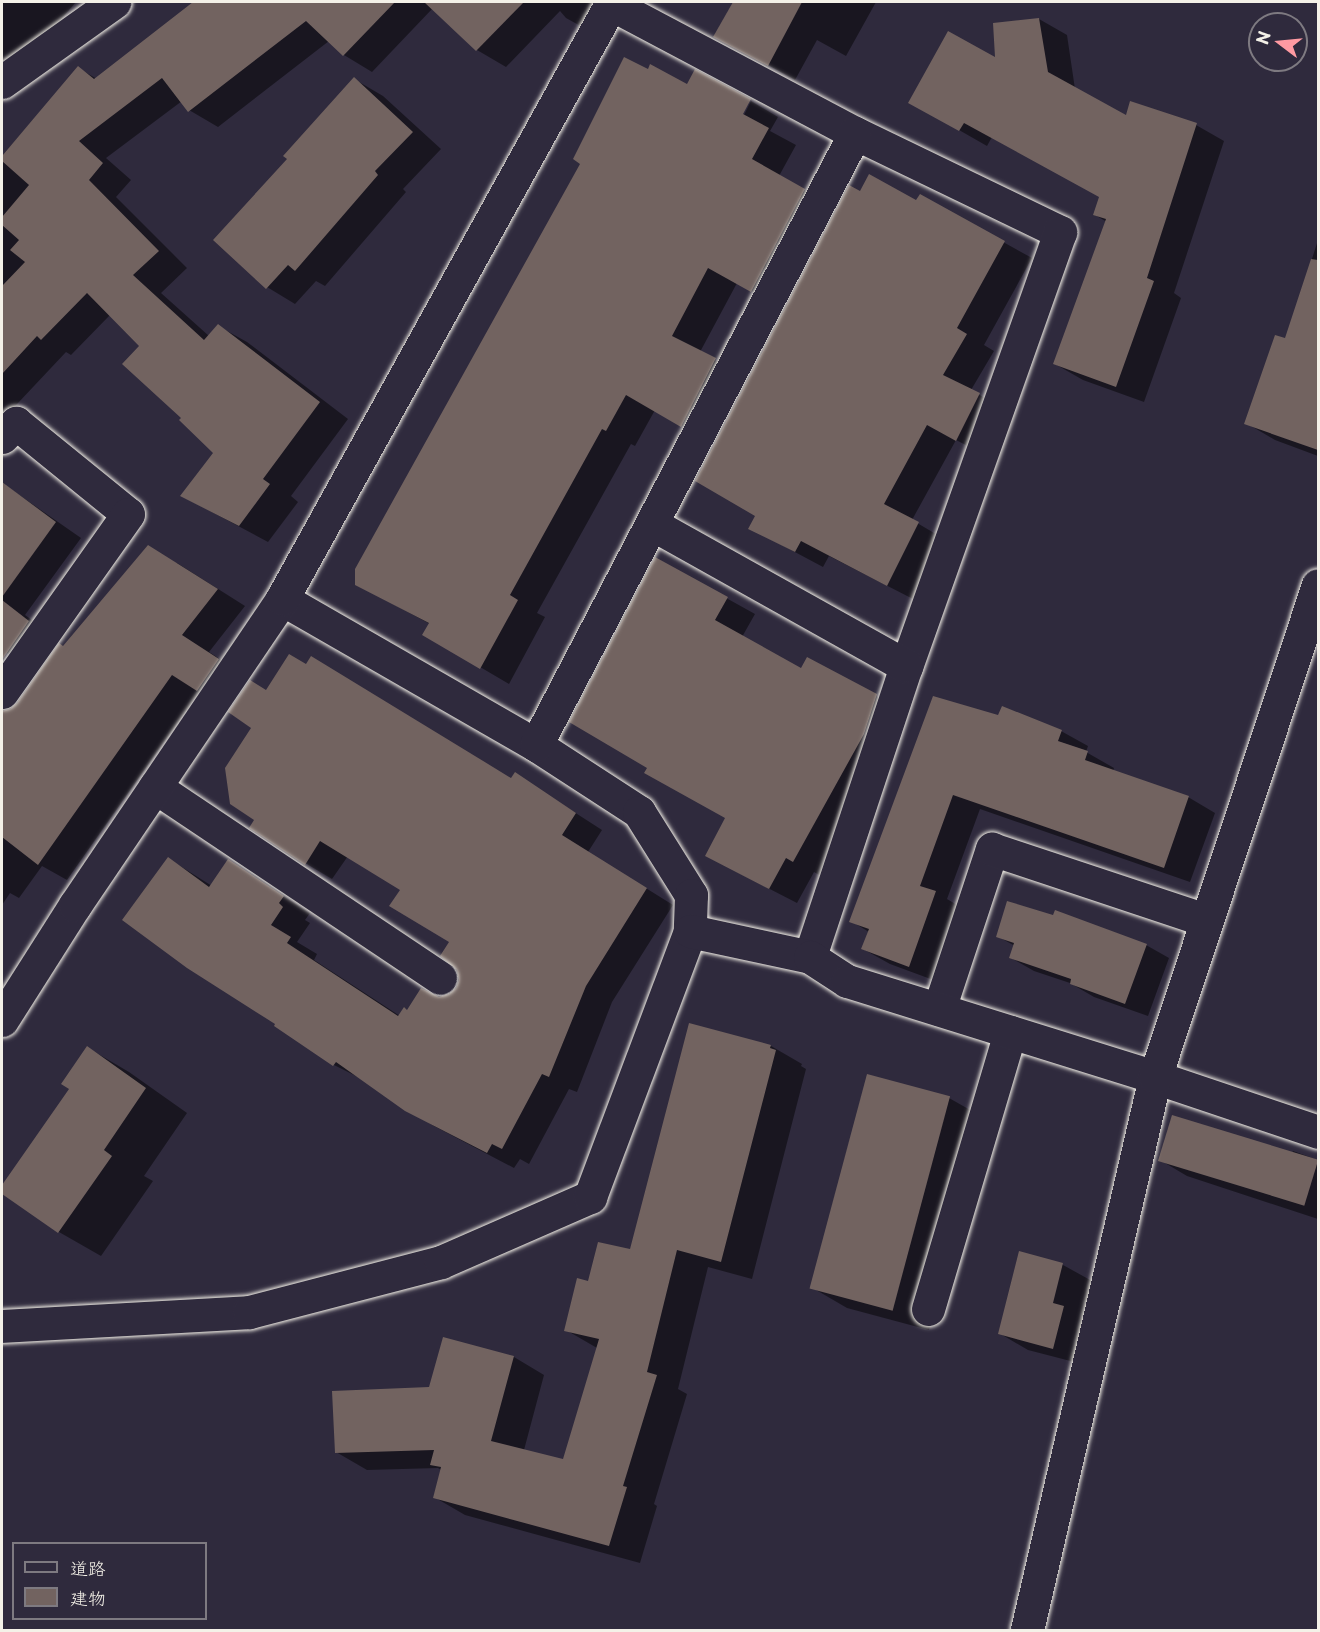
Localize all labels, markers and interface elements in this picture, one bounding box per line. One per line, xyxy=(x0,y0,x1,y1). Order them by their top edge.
north arrow xyxy=(1248,12,1308,72)
text: N xyxy=(1249,28,1276,47)
legend xyxy=(12,1542,207,1620)
text: 道路 xyxy=(70,1554,106,1581)
text: 建物 xyxy=(70,1584,106,1611)

